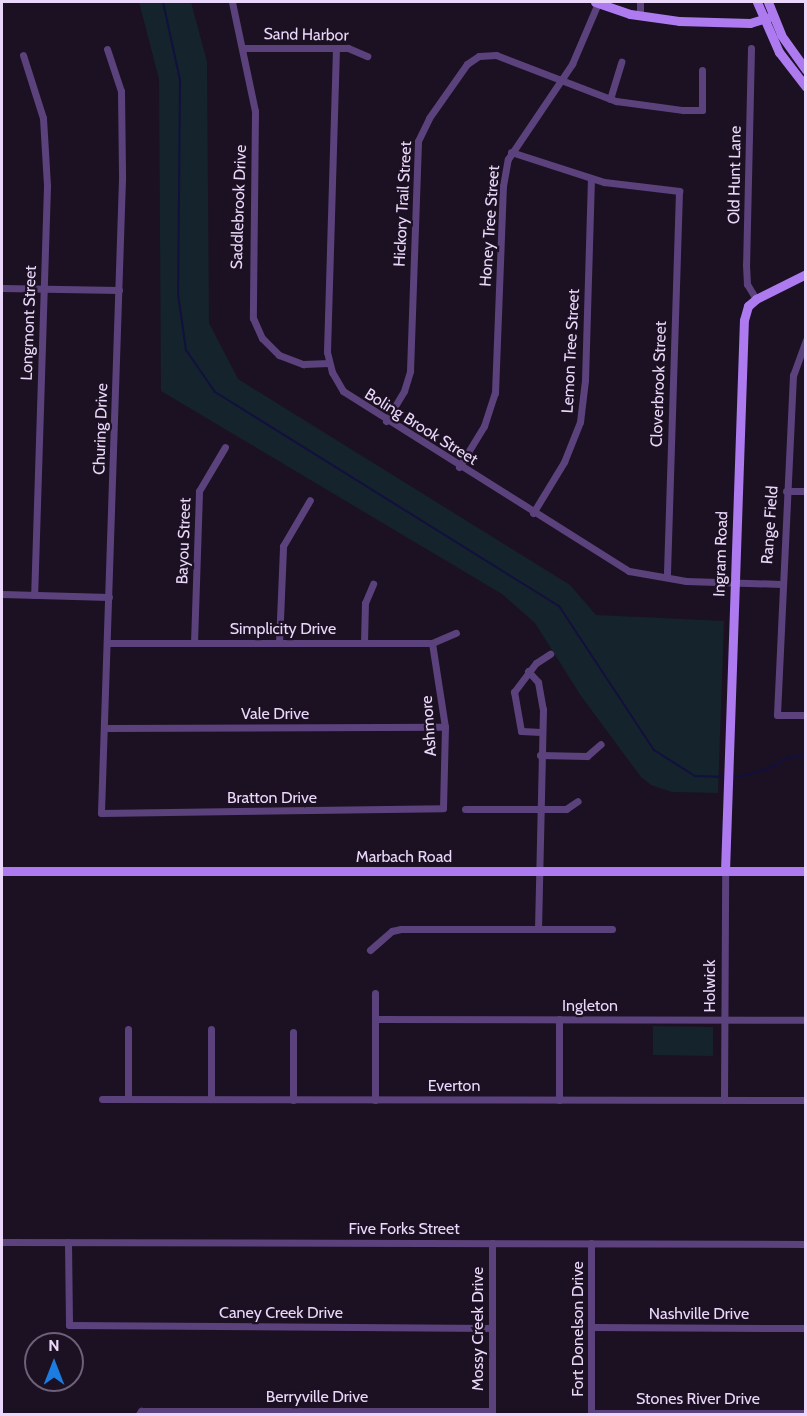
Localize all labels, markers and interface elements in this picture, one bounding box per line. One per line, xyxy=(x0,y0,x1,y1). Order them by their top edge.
street label: Sand Harbor xyxy=(263,25,349,45)
street label: Old Hunt Lane xyxy=(725,126,745,224)
street label: Hickory Trail Street xyxy=(390,141,416,267)
street label: Saddlebrook Drive xyxy=(227,144,251,270)
street label: Honey Tree Street xyxy=(476,165,504,287)
street label: Longmont Street xyxy=(17,265,41,381)
street label: Lemon Tree Street xyxy=(558,288,584,414)
street label: Cloverbrook Street xyxy=(647,321,671,447)
street label: Churing Drive xyxy=(90,383,112,475)
street label: Boling Brook Street xyxy=(361,384,481,470)
street label: Range Field xyxy=(758,485,782,565)
street label: Bayou Street xyxy=(173,497,195,585)
street label: Ingram Road xyxy=(710,511,732,597)
street label: Simplicity Drive xyxy=(230,619,336,639)
street label: Ashmore xyxy=(417,695,441,757)
street label: Vale Drive xyxy=(241,704,309,724)
street label: Bratton Drive xyxy=(227,788,317,808)
street label: Marbach Road xyxy=(356,847,452,867)
street label: Holwick xyxy=(700,960,720,1012)
street label: Ingleton xyxy=(562,996,618,1016)
street label: Everton xyxy=(428,1076,480,1096)
street label: Five Forks Street xyxy=(348,1219,460,1239)
street label: Fort Donelson Drive xyxy=(568,1261,588,1397)
street label: Mossy Creek Drive xyxy=(468,1267,488,1391)
street label: Caney Creek Drive xyxy=(219,1303,343,1323)
street label: Nashville Drive xyxy=(649,1304,749,1324)
north arrow xyxy=(24,1332,84,1392)
text: N xyxy=(48,1336,60,1355)
street label: Berryville Drive xyxy=(266,1387,368,1407)
street label: Stones River Drive xyxy=(636,1389,760,1409)

